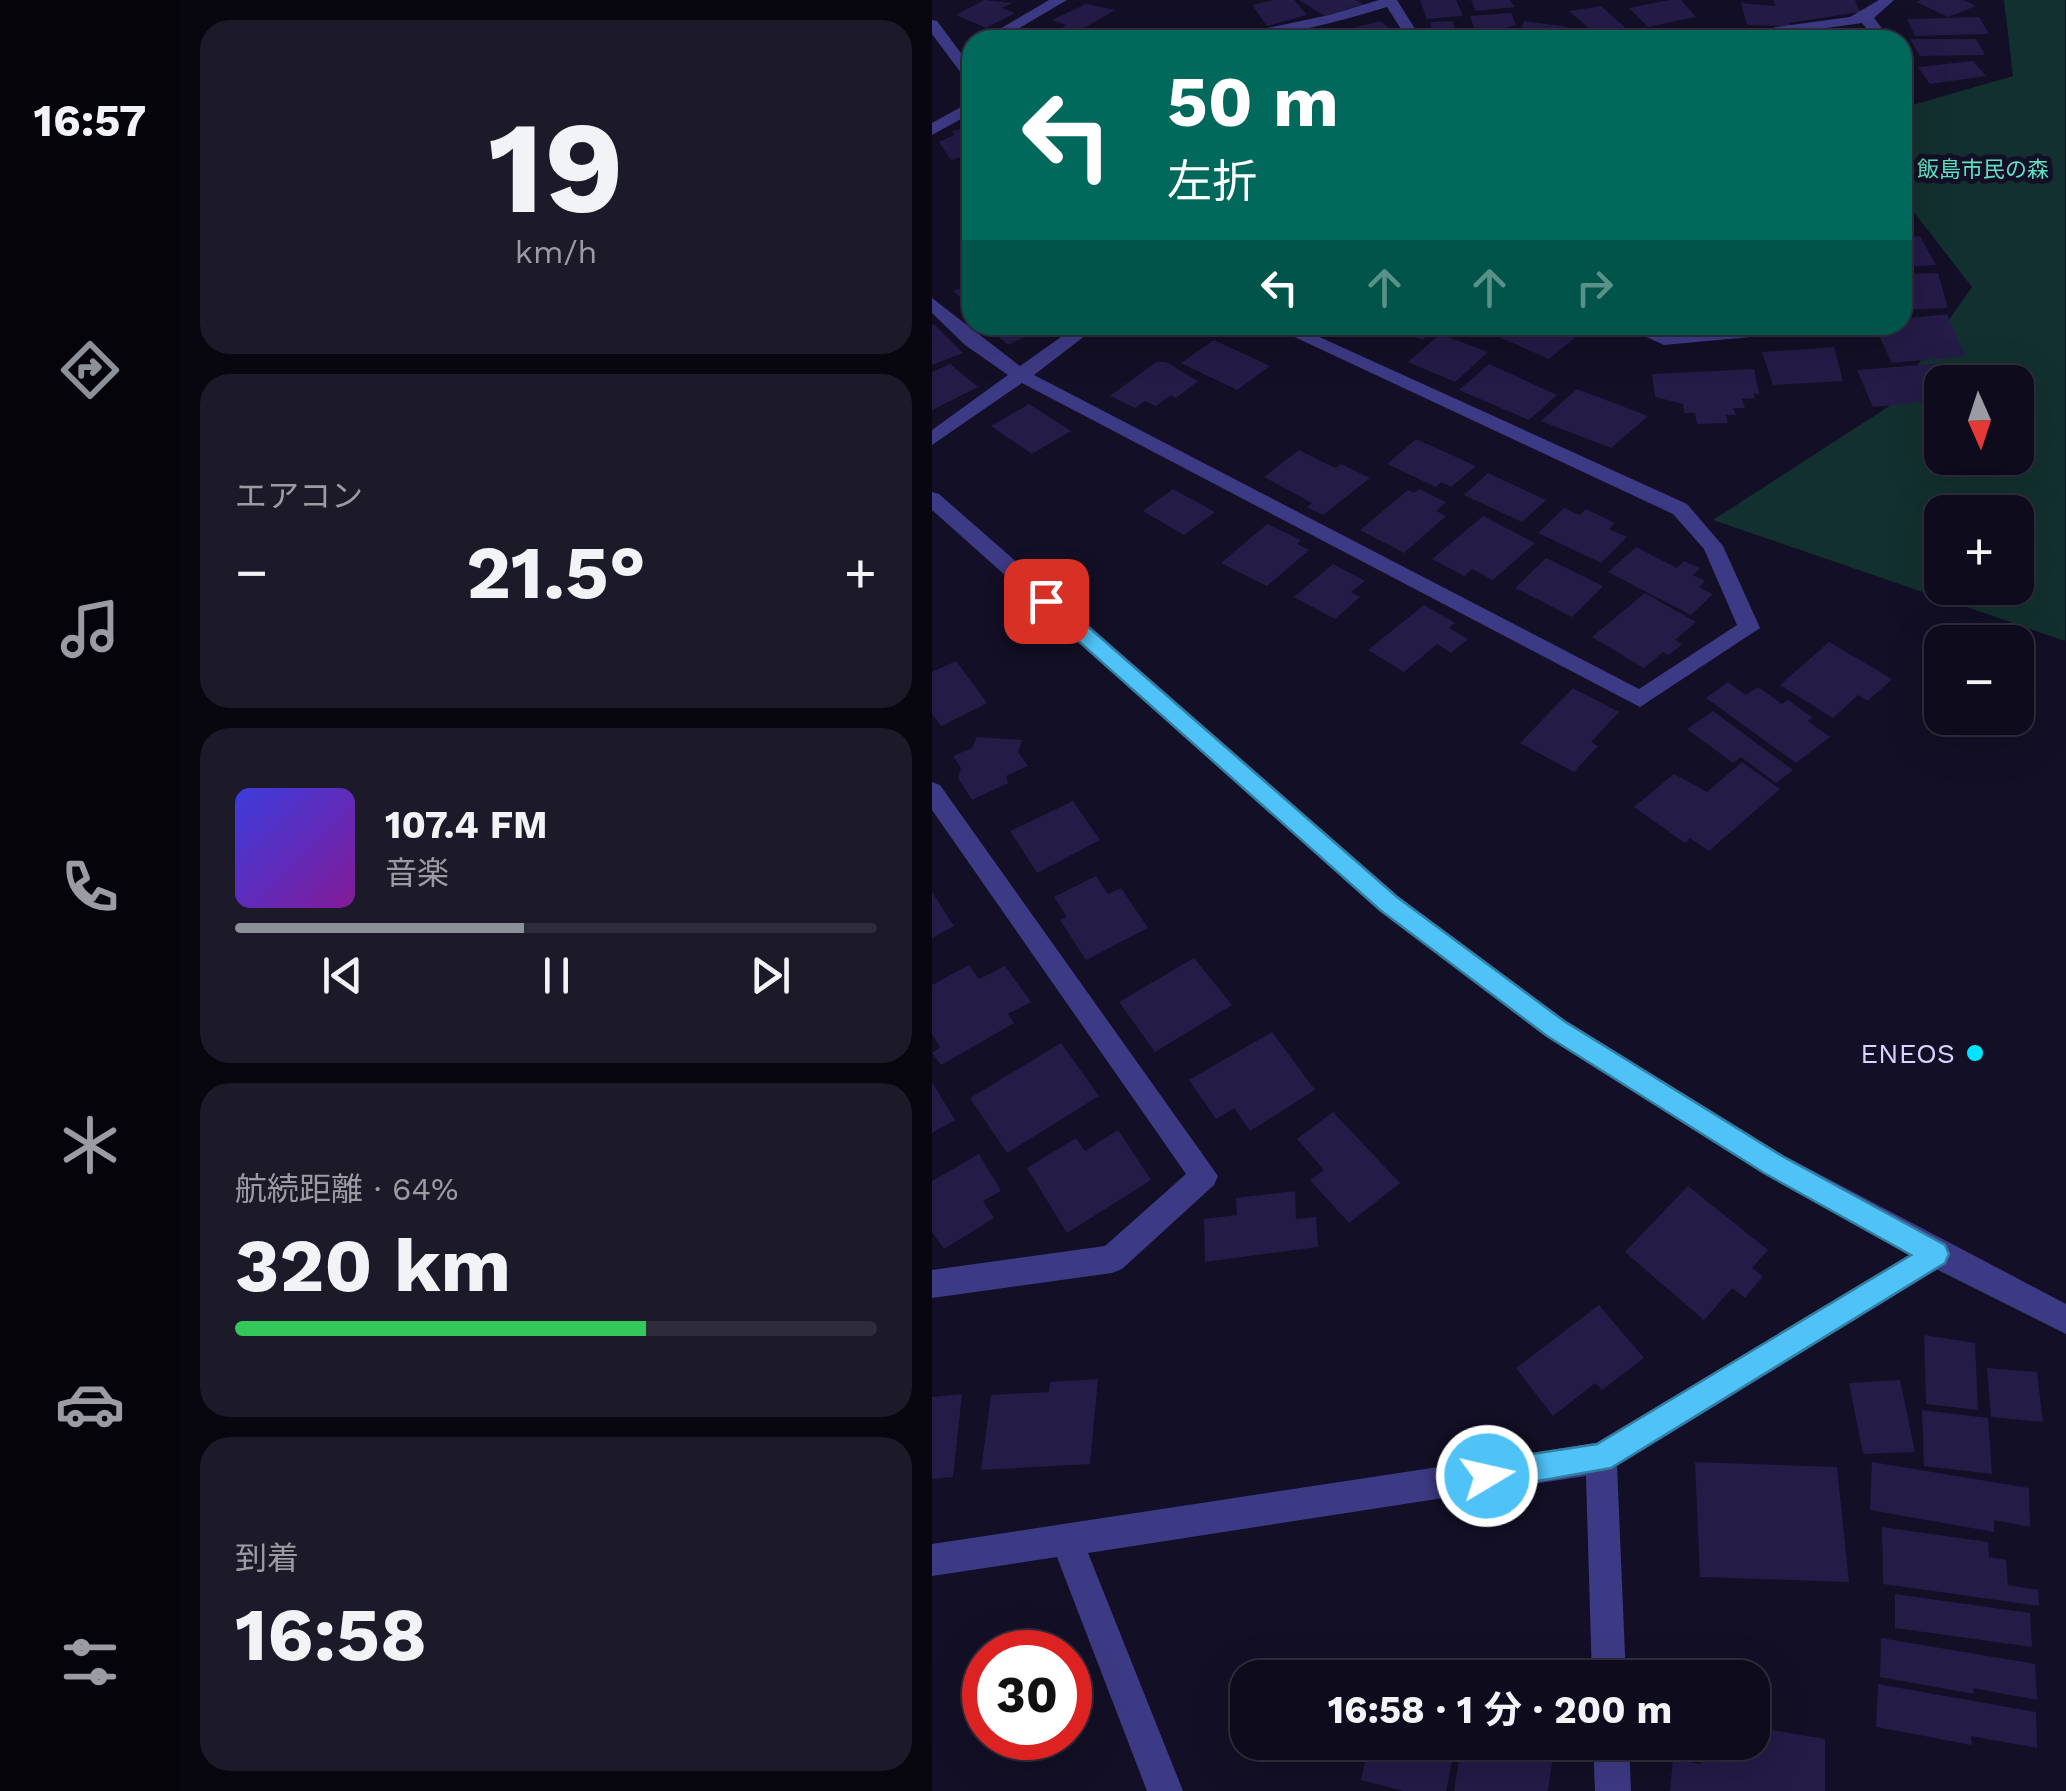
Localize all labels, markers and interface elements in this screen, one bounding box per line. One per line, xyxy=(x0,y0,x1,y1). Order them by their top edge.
text: 50 m xyxy=(1167,61,1339,143)
icon: left xyxy=(1002,70,1132,200)
text: 19 xyxy=(488,91,624,244)
text: 16:57 xyxy=(34,94,146,147)
text: 左折 xyxy=(1167,155,1257,208)
park label: 飯島市民の森 xyxy=(1917,157,2049,182)
text: km/h xyxy=(515,233,597,271)
icon: left xyxy=(1252,260,1307,315)
icon: ahead xyxy=(1357,260,1412,315)
icon: ahead xyxy=(1462,260,1517,315)
icon: right xyxy=(1567,260,1622,315)
icon: directions xyxy=(55,335,125,405)
north arrow xyxy=(1924,365,2034,475)
map controls xyxy=(1924,365,2034,735)
text: エアコン xyxy=(235,477,363,515)
button: + xyxy=(1924,495,2034,605)
text: 21.5° xyxy=(466,528,646,616)
text: − xyxy=(235,540,268,604)
text: + xyxy=(844,540,877,604)
pin xyxy=(1004,559,1089,644)
icon: arrive xyxy=(1019,574,1074,629)
icon: music xyxy=(55,594,125,664)
button: − xyxy=(1924,625,2034,735)
text: 107.4 FM xyxy=(385,803,548,847)
icon: phone xyxy=(55,852,125,922)
text: 音楽 xyxy=(385,854,449,892)
icon: previous xyxy=(315,948,370,1003)
icon: pause xyxy=(529,948,584,1003)
icon: next xyxy=(743,948,798,1003)
place label: ENEOS xyxy=(1860,1037,1955,1070)
marker: ENEOS xyxy=(1964,1042,1986,1064)
icon: climate xyxy=(55,1110,125,1180)
text: 航続距離 · 64% xyxy=(235,1170,458,1208)
text: 320 km xyxy=(235,1221,511,1309)
icon: car xyxy=(55,1369,125,1439)
position arrow xyxy=(1435,1424,1539,1528)
text: 到着 xyxy=(235,1539,299,1577)
text: 16:58 xyxy=(235,1590,427,1678)
icon: filters xyxy=(55,1627,125,1697)
speed limit sign: 30 xyxy=(962,1630,1092,1760)
text: 16:58 · 1 分 · 200 m xyxy=(1328,1688,1672,1732)

